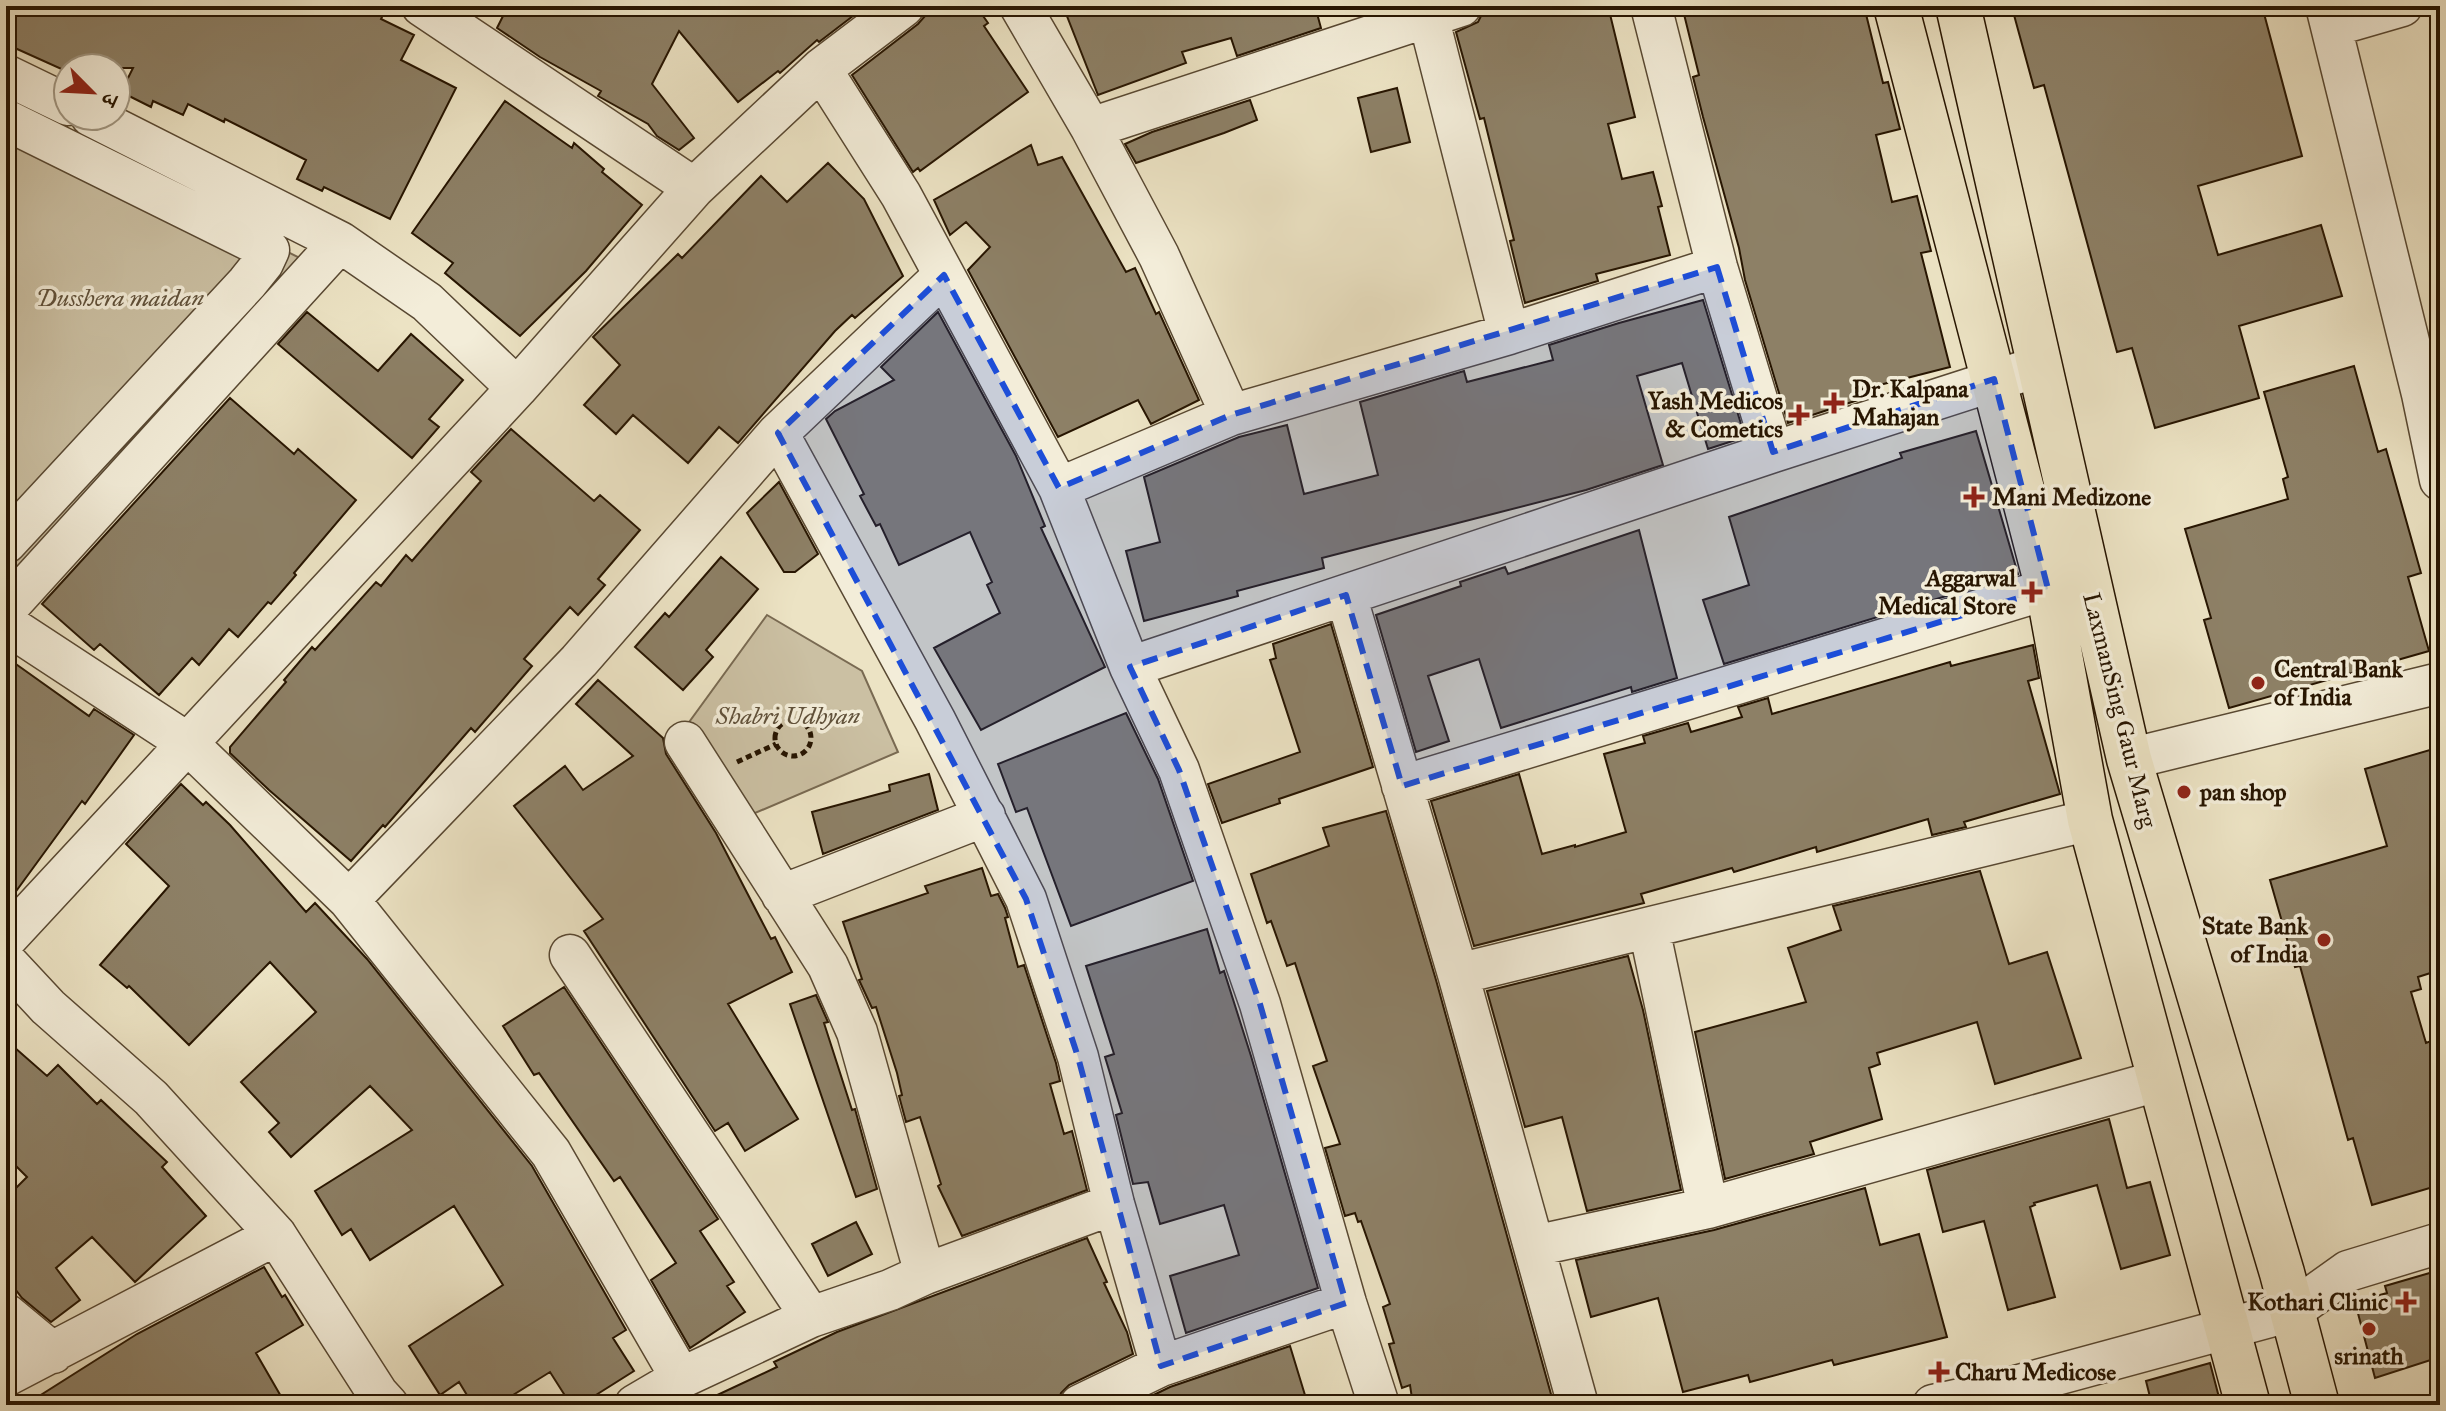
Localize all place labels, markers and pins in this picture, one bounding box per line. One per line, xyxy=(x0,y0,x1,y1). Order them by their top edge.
place label: Dr. Kalpana Mahajan xyxy=(1852,374,1969,432)
place label: Yash Medicos & Cometics xyxy=(1647,386,1783,444)
marker: Dr. Kalpana Mahajan xyxy=(1823,392,1845,414)
marker: Yash Medicos & Cometics xyxy=(1790,406,1808,424)
place label: Mani Medizone xyxy=(1992,482,2151,512)
marker: Mani Medizone xyxy=(1963,486,1985,508)
place label: Aggarwal Medical Store xyxy=(1878,563,2016,621)
marker: Aggarwal Medical Store xyxy=(2023,583,2041,601)
place label: Central Bank of India xyxy=(2274,654,2404,712)
marker: Central Bank of India xyxy=(2249,674,2267,692)
place label: pan shop xyxy=(2199,777,2287,807)
marker: pan shop xyxy=(2175,783,2193,801)
place label: State Bank of India xyxy=(2202,911,2309,969)
marker: State Bank of India xyxy=(2315,931,2333,949)
place label: Kothari Clinic xyxy=(2247,1287,2388,1317)
marker: Kothari Clinic xyxy=(2395,1291,2417,1313)
marker: srinath xyxy=(2360,1320,2378,1338)
place label: srinath xyxy=(2334,1341,2404,1371)
place label: Charu Medicose xyxy=(1955,1357,2116,1387)
marker: Charu Medicose xyxy=(1930,1363,1948,1381)

